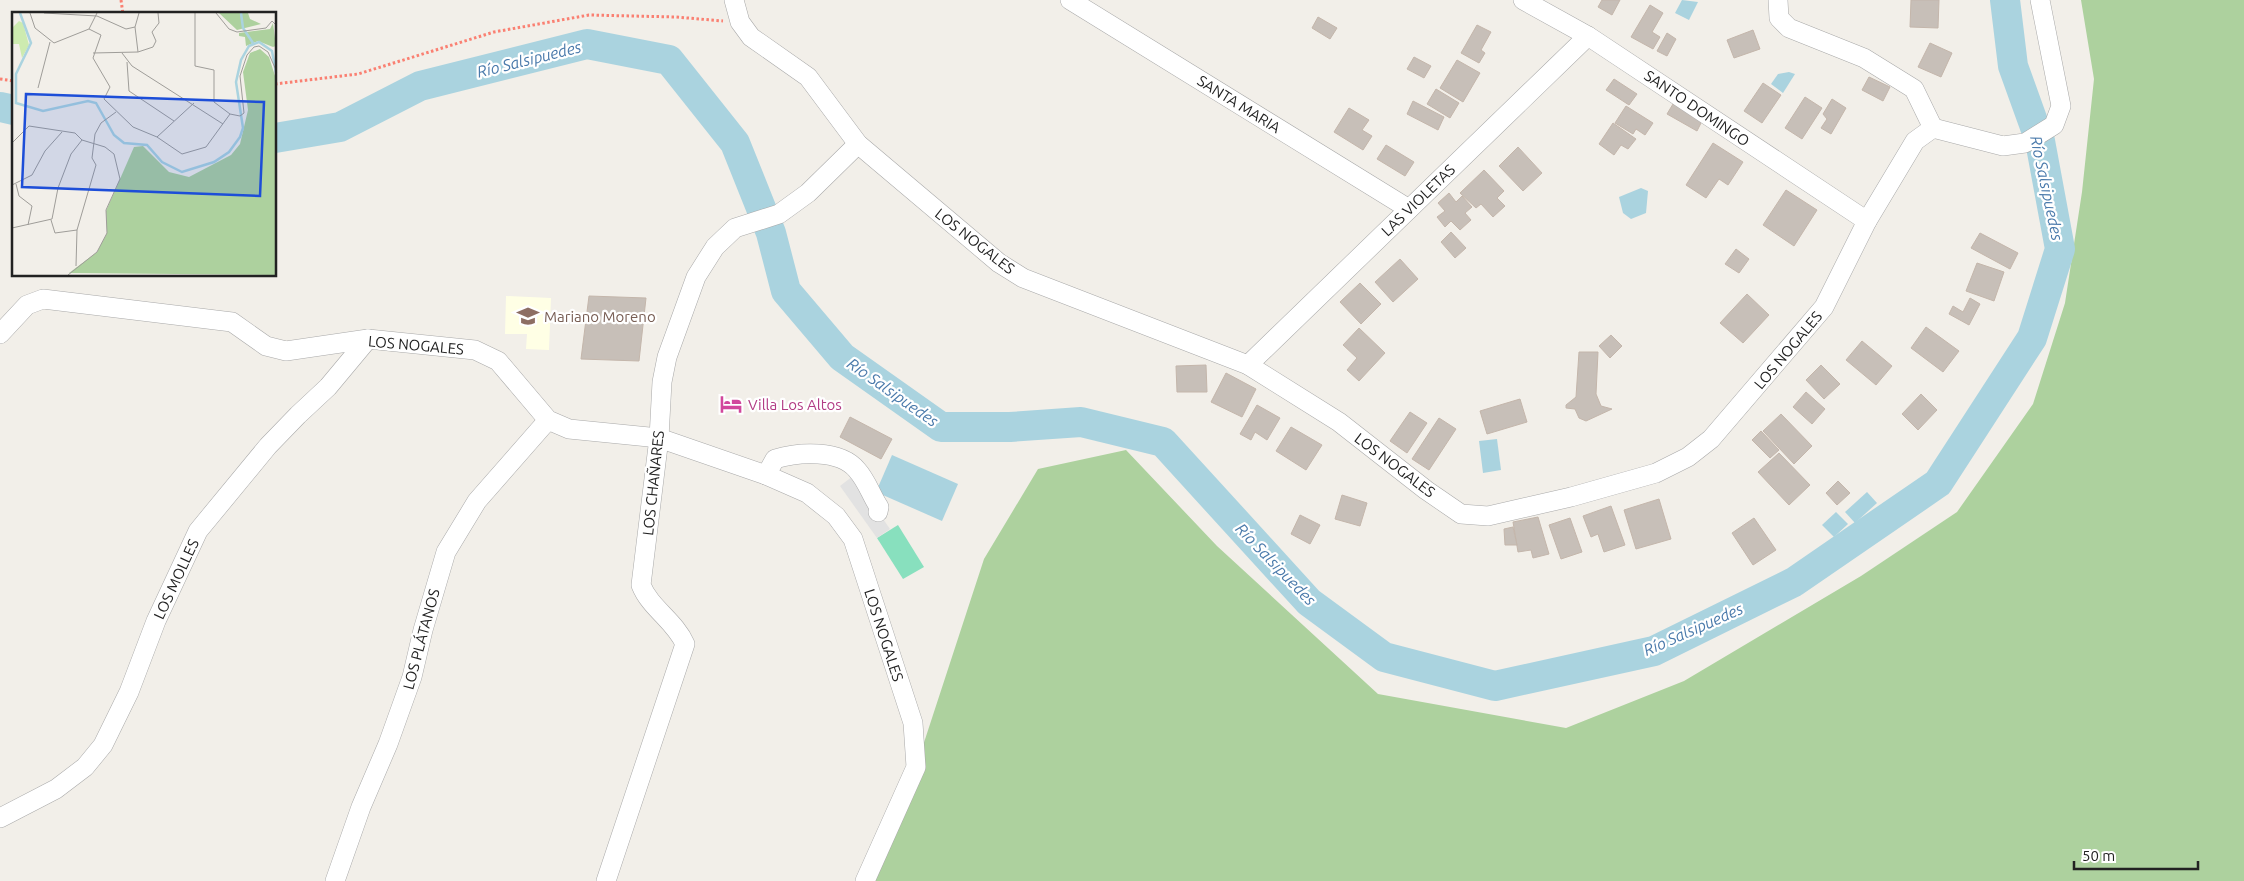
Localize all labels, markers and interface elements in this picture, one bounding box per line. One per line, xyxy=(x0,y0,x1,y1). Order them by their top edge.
inset map xyxy=(12,12,276,276)
water label: Río Salsipuedes xyxy=(475,37,583,81)
street label: SANTO DOMINGO xyxy=(1641,67,1753,149)
street label: SANTA MARIA xyxy=(1194,72,1284,136)
water label: Río Salsipuedes xyxy=(2027,134,2067,242)
street label: LAS VIOLETAS xyxy=(1378,161,1458,239)
street label: LOS NOGALES xyxy=(932,205,1018,277)
school or university icon: Mariano Moreno xyxy=(515,303,541,329)
place label: Mariano Moreno xyxy=(544,308,656,325)
street label: LOS NOGALES xyxy=(1751,308,1825,392)
street label: LOS NOGALES xyxy=(367,332,465,358)
water label: Río Salsipuedes xyxy=(844,354,942,430)
hotel icon: Villa Los Altos xyxy=(718,391,744,417)
place label: Villa Los Altos xyxy=(748,396,842,413)
street label: LOS CHAÑARES xyxy=(639,429,667,536)
street label: LOS NOGALES xyxy=(1352,429,1439,501)
water label: Río Salsipuedes xyxy=(1232,519,1320,609)
street label: LOS MOLLES xyxy=(150,536,202,622)
street label: LOS PLÁTANOS xyxy=(399,587,443,691)
street label: LOS NOGALES xyxy=(861,587,907,683)
water label: Río Salsipuedes xyxy=(1640,599,1746,659)
scale bar xyxy=(2074,838,2198,870)
text: 50 m xyxy=(2082,847,2115,864)

